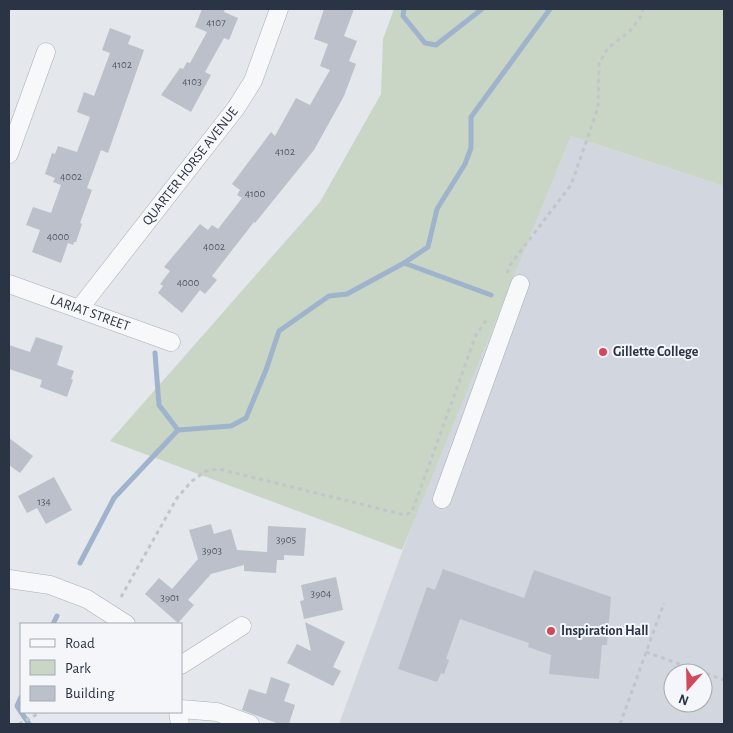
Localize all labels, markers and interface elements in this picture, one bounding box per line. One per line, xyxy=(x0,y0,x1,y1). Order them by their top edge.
house number: 4107 xyxy=(206,17,226,28)
house number: 4102 xyxy=(112,59,132,70)
house number: 4103 xyxy=(182,76,202,87)
street label: QUARTER HORSE AVENUE xyxy=(140,104,241,228)
house number: 4102 xyxy=(275,146,295,157)
house number: 4002 xyxy=(60,171,82,182)
house number: 4100 xyxy=(245,188,266,199)
house number: 4000 xyxy=(47,231,70,242)
house number: 4002 xyxy=(203,241,225,252)
house number: 4000 xyxy=(177,277,200,288)
street label: LARIAT STREET xyxy=(48,292,132,334)
place label: Gillette College xyxy=(613,345,699,359)
marker: Gillette College xyxy=(597,346,609,358)
house number: 134 xyxy=(37,496,51,507)
house number: 3905 xyxy=(276,534,296,545)
house number: 3903 xyxy=(202,545,222,556)
house number: 3904 xyxy=(311,588,331,599)
house number: 3901 xyxy=(160,592,180,603)
legend xyxy=(20,623,182,713)
place label: Inspiration Hall xyxy=(561,624,649,638)
marker: Inspiration Hall xyxy=(545,625,557,637)
text: Road xyxy=(65,636,95,651)
text: Park xyxy=(65,661,91,676)
north arrow xyxy=(663,663,713,713)
text: Building xyxy=(65,686,115,701)
text: N xyxy=(677,691,691,708)

